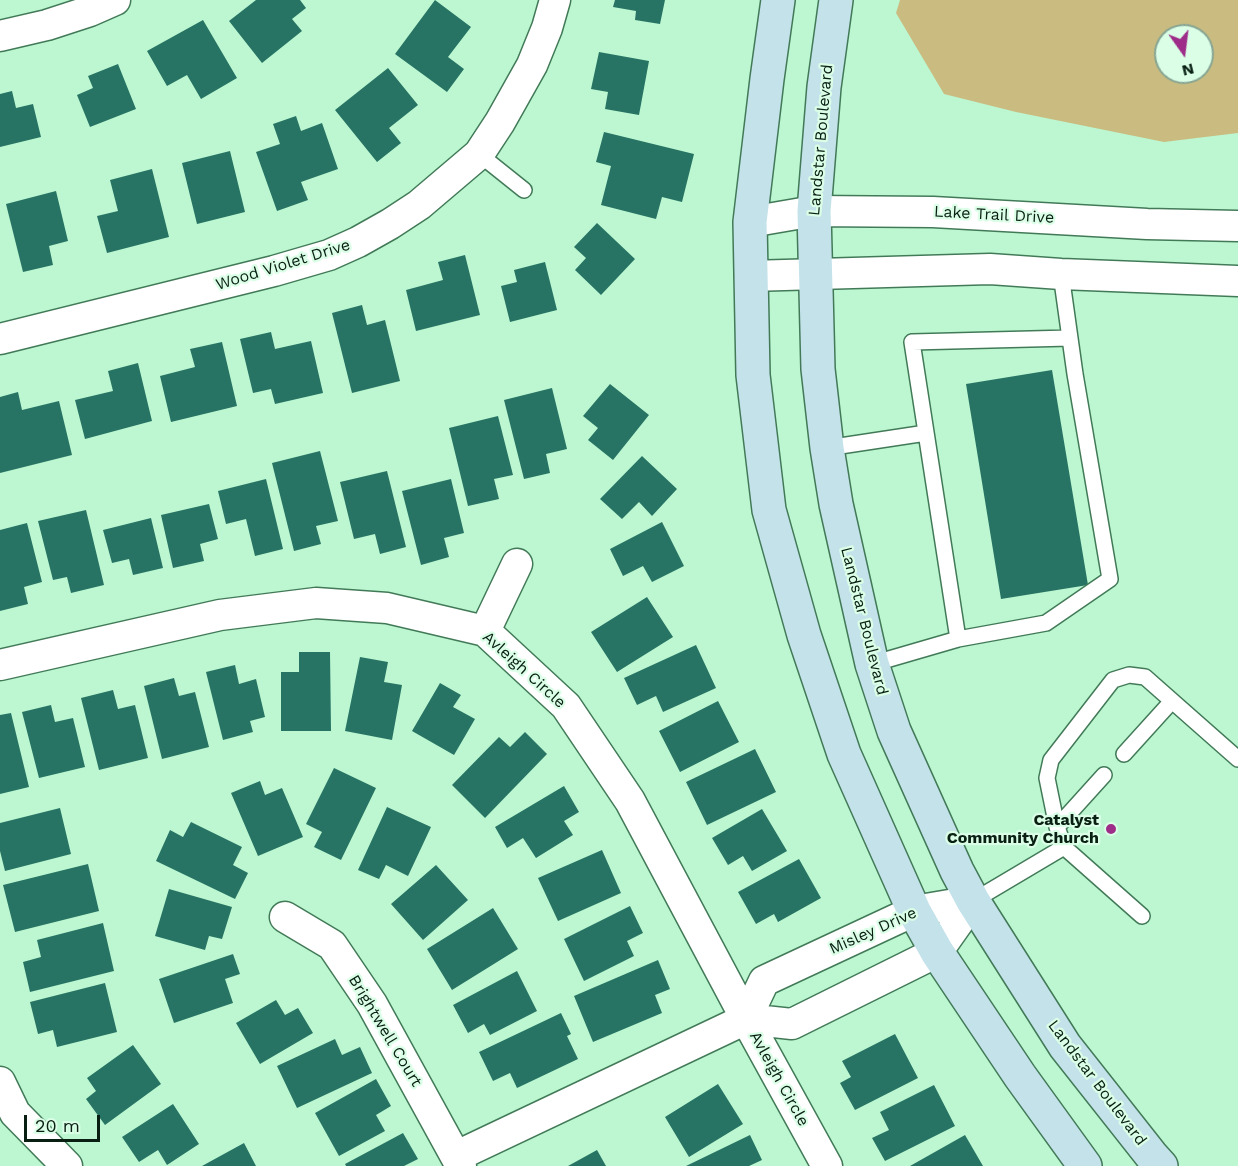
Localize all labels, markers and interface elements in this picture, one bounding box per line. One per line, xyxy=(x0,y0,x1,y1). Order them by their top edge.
north arrow xyxy=(1154,24,1214,84)
text: N xyxy=(1180,59,1196,81)
street label: Landstar Boulevard xyxy=(805,63,837,217)
street label: Lake Trail Drive xyxy=(933,202,1055,228)
street label: Wood Violet Drive xyxy=(213,235,353,295)
street label: Landstar Boulevard xyxy=(836,545,892,697)
street label: Avleigh Circle xyxy=(478,628,570,712)
place label: Catalyst Community Church xyxy=(947,810,1099,848)
marker: Catalyst Community Church xyxy=(1104,822,1118,836)
street label: Misley Drive xyxy=(826,903,920,959)
street label: Brightwell Court xyxy=(344,972,426,1090)
street label: Landstar Boulevard xyxy=(1044,1017,1150,1149)
street label: Avleigh Circle xyxy=(745,1028,813,1130)
scale bar xyxy=(27,1103,104,1141)
text: 20 m xyxy=(35,1115,80,1136)

